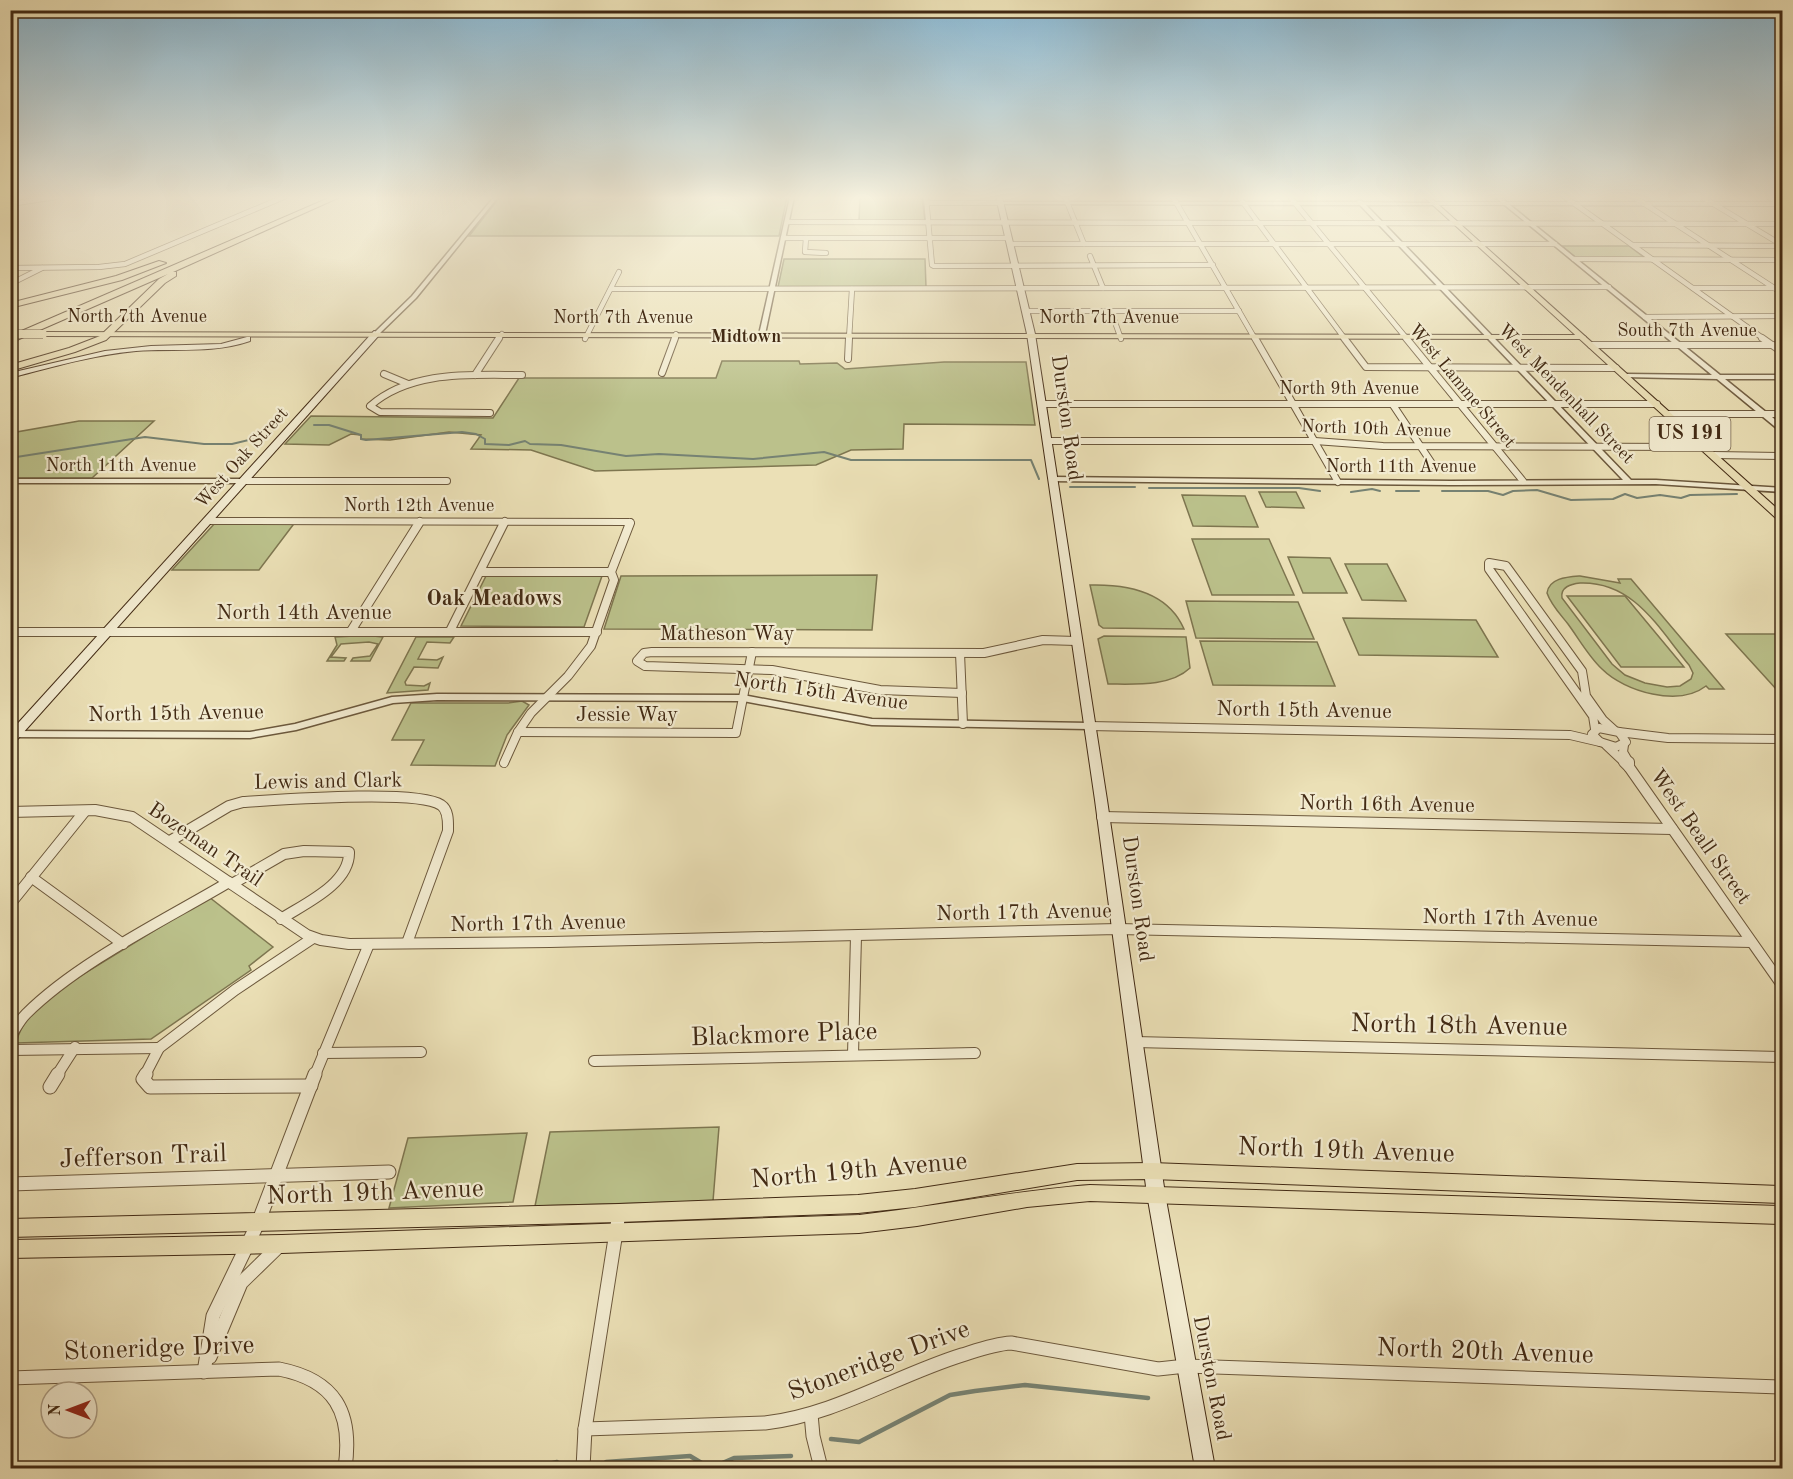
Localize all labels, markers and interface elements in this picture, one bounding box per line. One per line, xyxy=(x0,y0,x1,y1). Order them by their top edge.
street label: North 7th Avenue xyxy=(67,308,207,326)
street label: North 7th Avenue xyxy=(553,309,693,327)
street label: North 7th Avenue xyxy=(1039,309,1179,327)
street label: West Lamme Street xyxy=(1405,321,1519,451)
street label: West Mendenhall Street xyxy=(1495,321,1637,467)
street label: South 7th Avenue xyxy=(1617,322,1757,340)
district label: Midtown xyxy=(711,328,781,346)
street label: Durston Road xyxy=(1047,354,1085,482)
street label: North 9th Avenue xyxy=(1279,380,1419,398)
street label: West Oak Street xyxy=(192,404,292,512)
street label: North 10th Avenue xyxy=(1300,417,1452,441)
road number: US 191 xyxy=(1650,417,1730,451)
street label: North 11th Avenue xyxy=(46,457,196,475)
street label: North 11th Avenue xyxy=(1326,458,1476,476)
street label: North 12th Avenue xyxy=(344,497,494,515)
district label: Oak Meadows xyxy=(426,588,562,610)
street label: North 14th Avenue xyxy=(216,603,392,624)
street label: Matheson Way xyxy=(659,624,795,645)
street label: North 15th Avenue xyxy=(733,669,909,715)
street label: North 15th Avenue xyxy=(1216,699,1392,723)
street label: North 15th Avenue xyxy=(88,702,264,726)
street label: Jessie Way xyxy=(576,705,678,726)
street label: West Beall Street xyxy=(1646,766,1754,908)
street label: Lewis and Clark xyxy=(253,770,403,794)
street label: North 16th Avenue xyxy=(1299,793,1475,817)
street label: Bozeman Trail xyxy=(144,799,266,891)
street label: Durston Road xyxy=(1118,835,1156,963)
street label: North 17th Avenue xyxy=(936,901,1112,925)
street label: North 17th Avenue xyxy=(1422,907,1598,931)
street label: North 17th Avenue xyxy=(450,912,626,936)
street label: North 18th Avenue xyxy=(1350,1011,1568,1041)
street label: Blackmore Place xyxy=(690,1019,878,1051)
street label: North 19th Avenue xyxy=(1237,1134,1455,1168)
street label: Jefferson Trail xyxy=(59,1141,227,1173)
street label: North 19th Avenue xyxy=(750,1149,968,1193)
street label: North 19th Avenue xyxy=(266,1176,484,1210)
street label: Durston Road xyxy=(1189,1314,1233,1442)
street label: Stoneridge Drive xyxy=(785,1316,973,1406)
street label: Stoneridge Drive xyxy=(63,1333,255,1365)
street label: North 20th Avenue xyxy=(1376,1335,1594,1369)
north arrow xyxy=(39,1380,99,1440)
text: N xyxy=(48,1403,64,1416)

